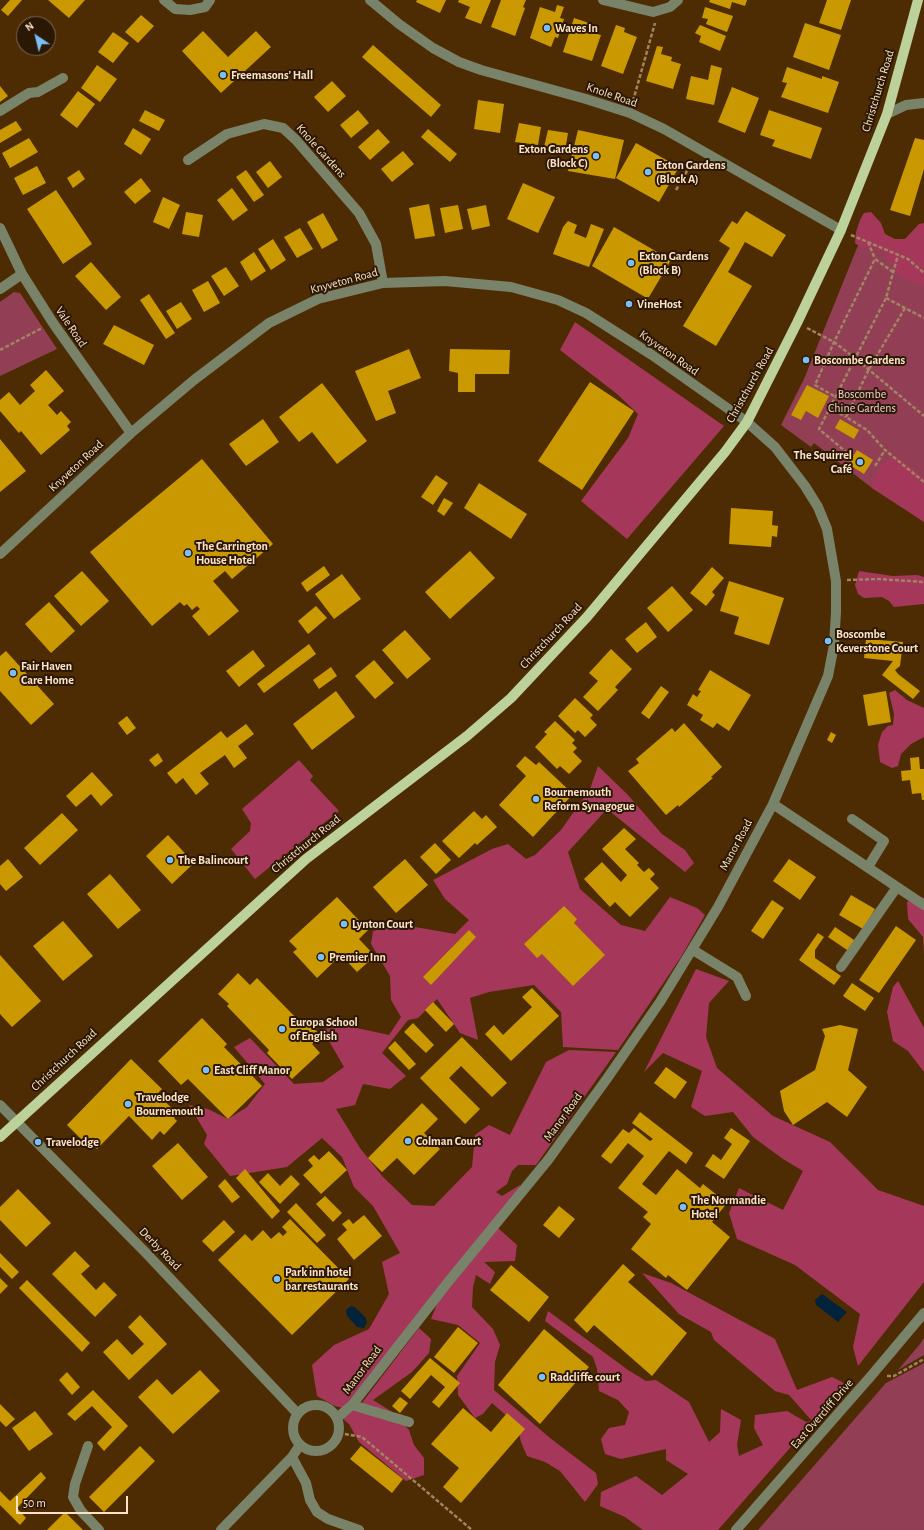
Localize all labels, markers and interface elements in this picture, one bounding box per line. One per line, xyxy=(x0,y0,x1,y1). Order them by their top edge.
north arrow xyxy=(16,16,56,56)
text: N xyxy=(23,20,36,33)
place label: Waves In xyxy=(555,21,598,35)
marker: Waves In xyxy=(542,23,552,33)
street label: Christchurch Road xyxy=(859,48,897,134)
place label: Freemasons’ Hall xyxy=(231,68,313,82)
marker: Freemasons’ Hall xyxy=(218,70,228,80)
street label: Knole Road xyxy=(585,80,639,110)
street label: Knole Gardens xyxy=(293,121,349,181)
place label: Exton Gardens (Block C) xyxy=(519,142,588,170)
marker: Exton Gardens (Block C) xyxy=(591,151,601,161)
place label: Exton Gardens (Block A) xyxy=(656,158,725,186)
marker: Exton Gardens (Block A) xyxy=(643,167,653,177)
place label: Exton Gardens (Block B) xyxy=(639,249,708,277)
marker: Exton Gardens (Block B) xyxy=(626,258,636,268)
street label: Knyveton Road xyxy=(309,265,379,297)
place label: VineHost xyxy=(637,297,682,311)
marker: VineHost xyxy=(624,299,634,309)
street label: Vale Road xyxy=(52,304,90,350)
street label: Knyveton Road xyxy=(636,327,702,379)
street label: Christchurch Road xyxy=(723,344,777,426)
place label: Boscombe Gardens xyxy=(814,353,905,367)
marker: Boscombe Gardens xyxy=(801,355,811,365)
park label: Boscombe Chine Gardens xyxy=(828,387,896,415)
street label: Knyveton Road xyxy=(46,437,106,495)
place label: The Squirrel Café xyxy=(794,448,852,476)
marker: The Squirrel Café xyxy=(855,457,865,467)
place label: The Carrington House Hotel xyxy=(196,539,268,567)
marker: The Carrington House Hotel xyxy=(183,548,193,558)
street label: Christchurch Road xyxy=(517,600,585,672)
place label: Boscombe Keverstone Court xyxy=(836,627,918,655)
marker: Boscombe Keverstone Court xyxy=(823,636,833,646)
place label: Fair Haven Care Home xyxy=(21,659,74,687)
marker: Fair Haven Care Home xyxy=(8,668,18,678)
place label: Bournemouth Reform Synagogue xyxy=(544,785,635,813)
marker: Bournemouth Reform Synagogue xyxy=(531,794,541,804)
street label: Christchurch Road xyxy=(269,812,343,876)
street label: Manor Road xyxy=(716,817,756,873)
place label: The Balincourt xyxy=(178,853,248,867)
marker: The Balincourt xyxy=(165,855,175,865)
place label: Lynton Court xyxy=(352,917,413,931)
marker: Lynton Court xyxy=(339,919,349,929)
place label: Premier Inn xyxy=(329,950,386,964)
marker: Premier Inn xyxy=(316,952,326,962)
place label: Europa School of English xyxy=(290,1015,358,1043)
marker: Europa School of English xyxy=(277,1024,287,1034)
street label: Christchurch Road xyxy=(28,1026,100,1094)
place label: East Cliff Manor xyxy=(214,1063,290,1077)
marker: East Cliff Manor xyxy=(201,1065,211,1075)
place label: Travelodge Bournemouth xyxy=(136,1090,204,1118)
street label: Manor Road xyxy=(541,1090,585,1144)
marker: Travelodge Bournemouth xyxy=(123,1099,133,1109)
place label: Colman Court xyxy=(416,1134,481,1148)
place label: Travelodge xyxy=(46,1135,99,1149)
marker: Colman Court xyxy=(403,1136,413,1146)
marker: Travelodge xyxy=(33,1137,43,1147)
place label: The Normandie Hotel xyxy=(691,1193,766,1221)
marker: The Normandie Hotel xyxy=(678,1202,688,1212)
street label: Derby Road xyxy=(136,1225,184,1273)
place label: Park inn hotel bar restaurants xyxy=(285,1265,358,1293)
marker: Park inn hotel bar restaurants xyxy=(272,1274,282,1284)
street label: Manor Road xyxy=(339,1343,385,1397)
place label: Radcliffe court xyxy=(550,1370,620,1384)
marker: Radcliffe court xyxy=(537,1372,547,1382)
street label: East Overcliff Drive xyxy=(788,1376,856,1452)
scale bar xyxy=(18,1488,130,1514)
text: 50 m xyxy=(23,1497,46,1509)

